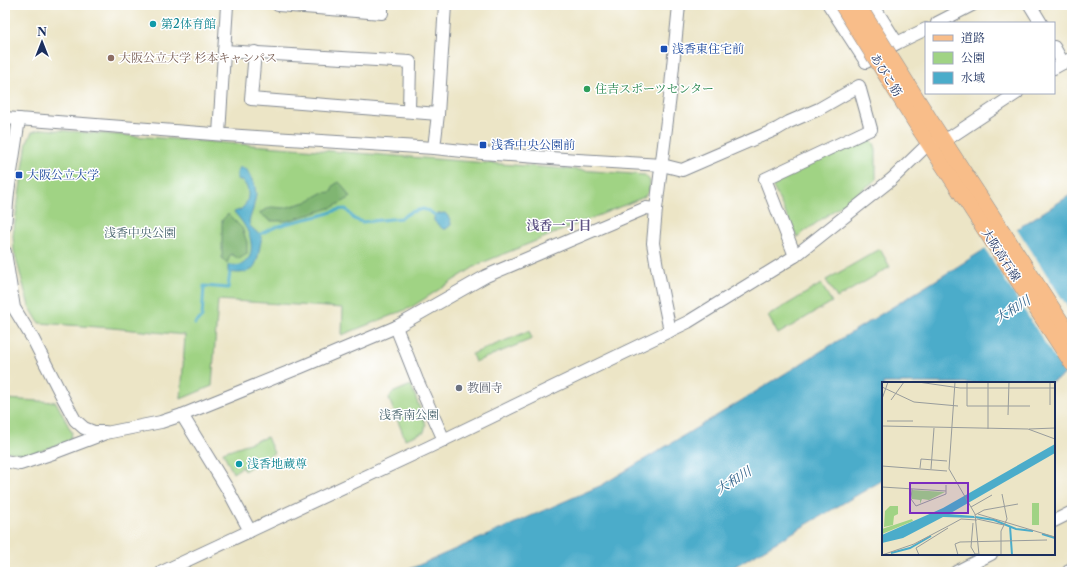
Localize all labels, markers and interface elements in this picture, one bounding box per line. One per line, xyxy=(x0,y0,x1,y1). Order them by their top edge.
place label: 第2体育館 xyxy=(161,16,216,31)
marker: 第2体育館 xyxy=(148,19,158,29)
north arrow xyxy=(22,22,62,62)
legend xyxy=(925,22,1055,94)
text: N xyxy=(37,25,47,39)
text: 道路 xyxy=(961,30,985,45)
place label: 浅香東住宅前 xyxy=(672,41,744,56)
marker: 浅香東住宅前 xyxy=(659,44,669,54)
place label: 大阪公立大学 杉本キャンパス xyxy=(119,50,277,65)
street label: あびこ筋 xyxy=(867,50,906,99)
text: 公園 xyxy=(961,50,985,65)
marker: 大阪公立大学 杉本キャンパス xyxy=(106,53,116,63)
text: 水域 xyxy=(961,70,985,85)
place label: 住吉スポーツセンター xyxy=(595,81,714,96)
marker: 住吉スポーツセンター xyxy=(582,84,592,94)
place label: 浅香中央公園前 xyxy=(491,137,575,152)
marker: 浅香中央公園前 xyxy=(478,140,488,150)
place label: 大阪公立大学 xyxy=(27,167,99,182)
marker: 大阪公立大学 xyxy=(14,170,24,180)
district label: 浅香一丁目 xyxy=(526,217,592,233)
park label: 浅香中央公園 xyxy=(104,225,176,240)
street label: 大阪高石線 xyxy=(979,225,1024,284)
water label: 大和川 xyxy=(991,291,1034,326)
place label: 教圓寺 xyxy=(467,380,503,395)
inset map xyxy=(882,382,1055,555)
marker: 教圓寺 xyxy=(454,383,464,393)
park label: 浅香南公園 xyxy=(379,407,439,422)
place label: 浅香地蔵尊 xyxy=(247,456,307,471)
marker: 浅香地蔵尊 xyxy=(234,459,244,469)
water label: 大和川 xyxy=(712,462,755,497)

